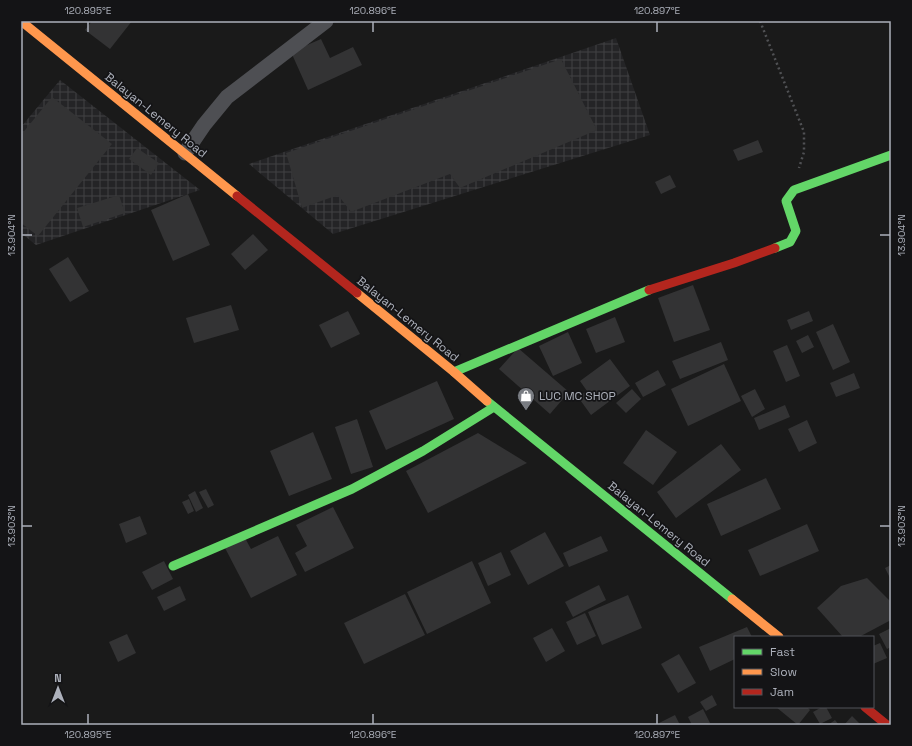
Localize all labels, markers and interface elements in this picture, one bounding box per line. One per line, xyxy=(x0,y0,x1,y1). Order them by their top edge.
text: 120.895°E xyxy=(65,4,112,17)
text: 120.896°E xyxy=(350,4,397,17)
text: 120.897°E xyxy=(634,4,680,17)
street label: Balayan-Lemery Road xyxy=(102,69,210,161)
text: 13.904°N xyxy=(5,214,18,256)
text: 13.904°N xyxy=(895,214,908,256)
street label: Balayan-Lemery Road xyxy=(354,273,462,365)
shop icon: LUC MC SHOP xyxy=(516,386,536,411)
place label: LUC MC SHOP xyxy=(539,388,616,404)
street label: Balayan-Lemery Road xyxy=(605,478,713,570)
text: 13.903°N xyxy=(5,505,18,547)
text: 13.903°N xyxy=(895,505,908,547)
legend xyxy=(734,636,874,708)
text: Fast xyxy=(770,644,795,660)
text: Slow xyxy=(770,664,797,680)
north arrow xyxy=(38,668,78,708)
text: N xyxy=(54,671,62,685)
text: Jam xyxy=(770,684,794,700)
text: 120.895°E xyxy=(65,728,112,741)
text: 120.896°E xyxy=(350,728,397,741)
text: 120.897°E xyxy=(634,728,680,741)

